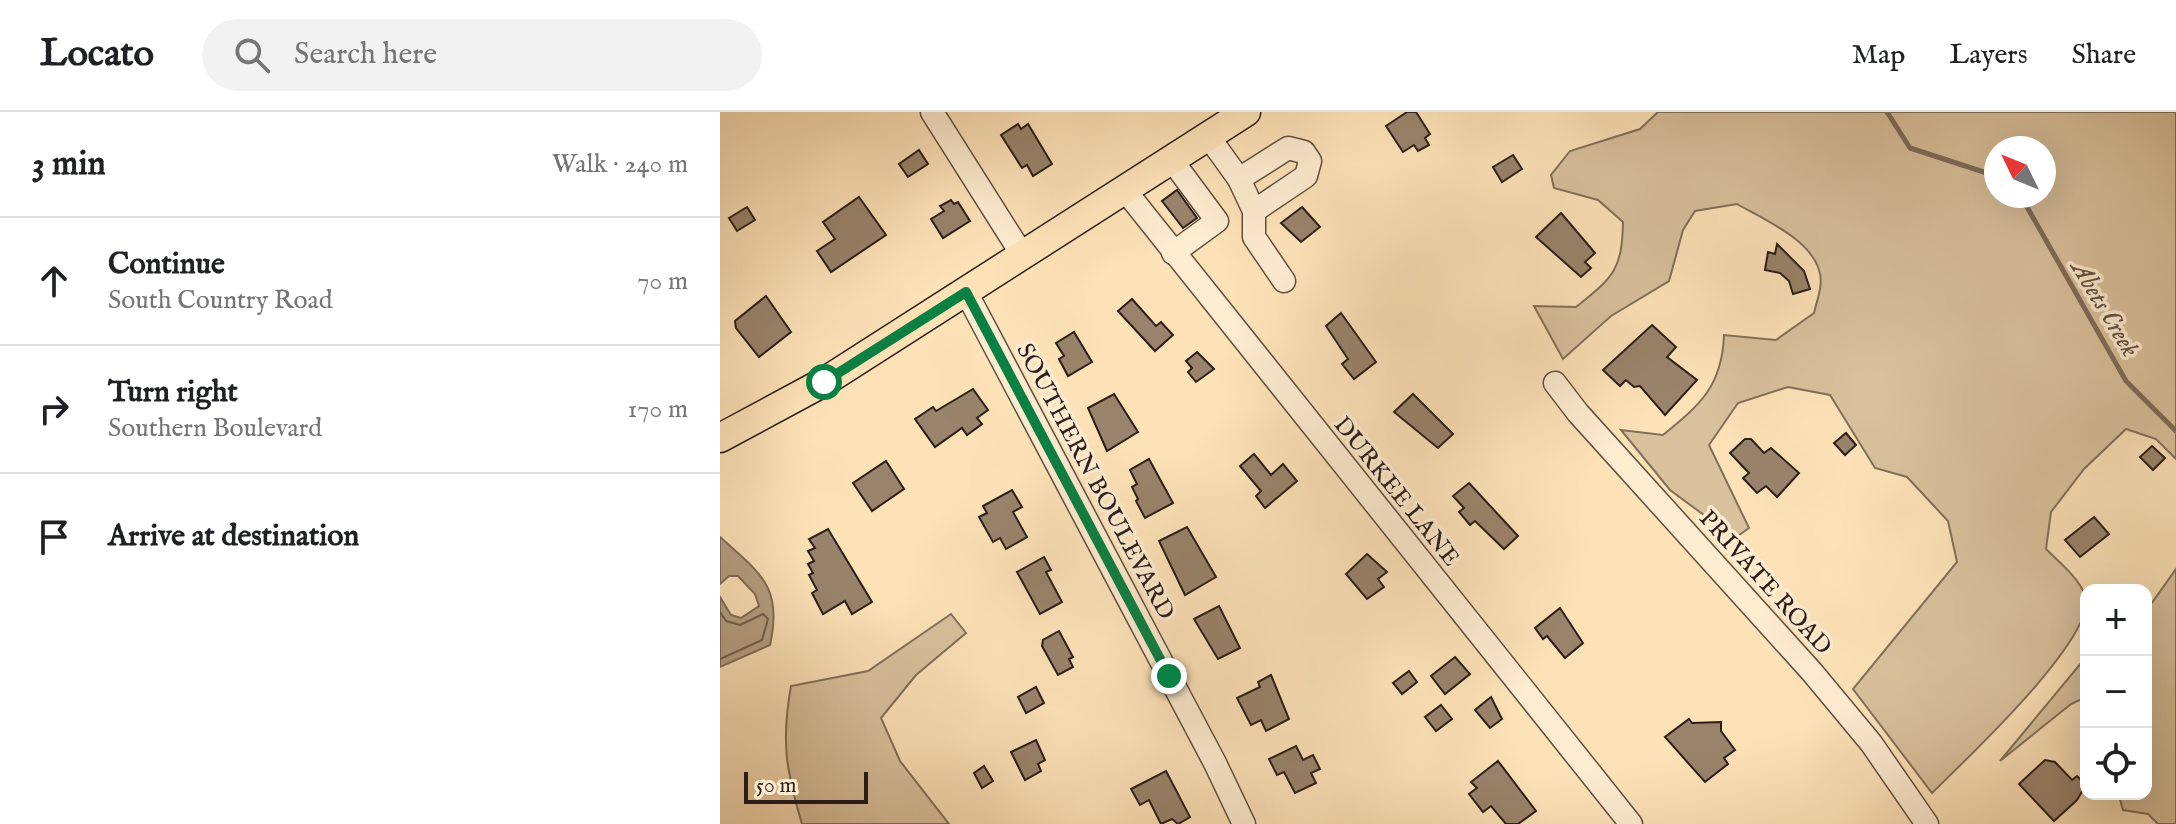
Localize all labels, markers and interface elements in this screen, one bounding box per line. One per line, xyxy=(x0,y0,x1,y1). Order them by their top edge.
search box xyxy=(202,19,762,91)
text: Locato xyxy=(40,31,154,79)
icon: search xyxy=(230,33,274,77)
text: Search here xyxy=(294,36,437,74)
text: Map xyxy=(1852,38,1905,73)
text: Layers xyxy=(1949,38,2028,73)
text: Share xyxy=(2072,38,2136,73)
north arrow xyxy=(1984,136,2056,208)
text: 3 min xyxy=(32,143,106,186)
text: Walk · 240 m xyxy=(552,148,688,181)
text: Continue xyxy=(108,246,225,284)
water label: Abets Creek xyxy=(2061,252,2147,364)
icon: ahead xyxy=(32,259,76,303)
text: 70 m xyxy=(637,265,688,298)
text: South Country Road xyxy=(108,284,333,317)
street label: SOUTHERN BOULEVARD xyxy=(1008,338,1181,625)
route start xyxy=(806,364,842,400)
text: Turn right xyxy=(108,374,238,412)
icon: right xyxy=(32,387,76,431)
text: 170 m xyxy=(628,393,688,426)
street label: DURKEE LANE xyxy=(1326,411,1466,573)
text: Southern Boulevard xyxy=(108,412,322,445)
street label: PRIVATE ROAD xyxy=(1692,504,1838,662)
icon: arrive xyxy=(32,515,76,559)
text: Arrive at destination xyxy=(108,518,359,556)
map controls xyxy=(2080,584,2152,800)
button: + xyxy=(2080,584,2152,656)
button: − xyxy=(2080,656,2152,728)
route end xyxy=(1151,658,1187,694)
button: locate xyxy=(2080,728,2152,800)
scale bar xyxy=(744,768,868,804)
text: 50 m xyxy=(756,772,797,800)

